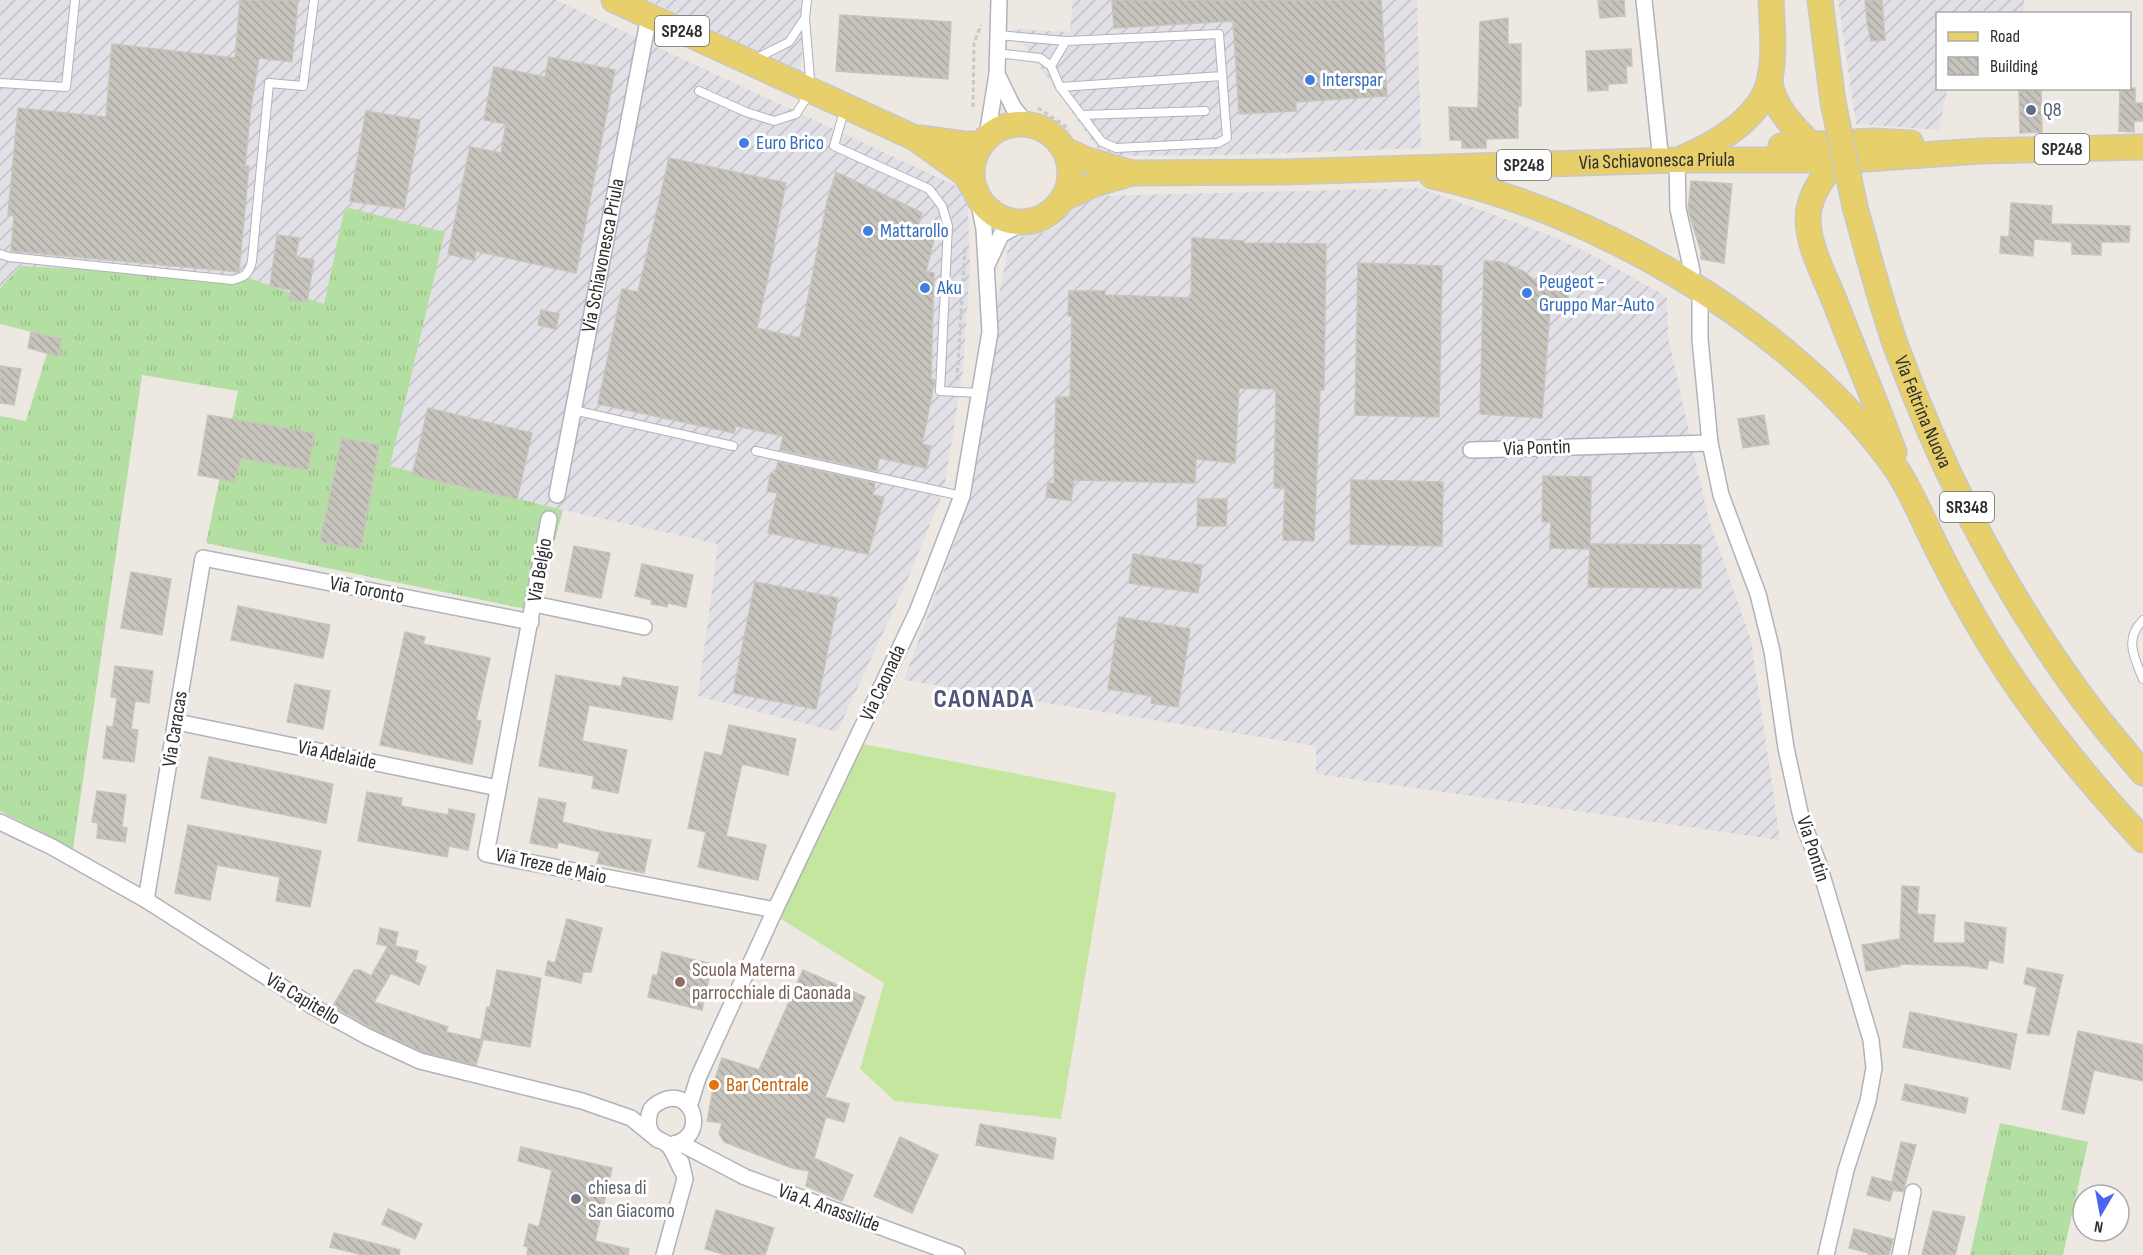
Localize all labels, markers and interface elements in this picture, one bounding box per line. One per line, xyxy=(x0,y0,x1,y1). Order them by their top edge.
legend xyxy=(1936,12,2131,90)
road number: SP248 xyxy=(655,16,709,46)
text: Road xyxy=(1990,26,2020,47)
text: Building xyxy=(1990,56,2038,77)
place label: Interspar xyxy=(1322,68,1383,92)
marker: Interspar xyxy=(1303,73,1317,87)
place label: Q8 xyxy=(2043,98,2062,122)
marker: Q8 xyxy=(2024,103,2038,117)
place label: Euro Brico xyxy=(756,131,824,155)
road number: SP248 xyxy=(2035,134,2089,164)
marker: Euro Brico xyxy=(737,136,751,150)
street label: Via Schiavonesca Priula xyxy=(1578,148,1735,175)
road number: SP248 xyxy=(1497,150,1551,180)
street label: Via Schiavonesca Priula xyxy=(577,176,630,334)
place label: Mattarollo xyxy=(880,219,949,243)
marker: Mattarollo xyxy=(861,224,875,238)
place label: Peugeot - Gruppo Mar-Auto xyxy=(1539,270,1655,317)
place label: Aku xyxy=(936,276,962,300)
marker: Aku xyxy=(918,281,932,295)
marker: Peugeot - Gruppo Mar-Auto xyxy=(1520,286,1534,300)
street label: Via Feltrina Nuova xyxy=(1889,352,1957,472)
street label: Via Pontin xyxy=(1503,435,1571,461)
road number: SR348 xyxy=(1940,492,1994,522)
street label: Via Belgio xyxy=(523,536,557,604)
street label: Via Toronto xyxy=(328,571,406,609)
street label: Via Caonada xyxy=(855,641,911,725)
district label: CAONADA xyxy=(933,684,1035,715)
street label: Via Caracas xyxy=(157,689,193,769)
street label: Via Adelaide xyxy=(295,735,379,775)
street label: Via Pontin xyxy=(1791,813,1835,885)
street label: Via Treze de Maio xyxy=(493,843,609,889)
place label: Scuola Materna parrocchiale di Caonada xyxy=(692,958,851,1005)
street label: Via Capitello xyxy=(262,967,344,1031)
marker: Scuola Materna parrocchiale di Caonada xyxy=(673,975,687,989)
place label: Bar Centrale xyxy=(726,1073,809,1097)
marker: Bar Centrale xyxy=(707,1078,721,1092)
place label: chiesa di San Giacomo xyxy=(588,1176,675,1223)
street label: Via A. Anassilide xyxy=(775,1178,883,1238)
north arrow xyxy=(2071,1183,2131,1243)
marker: chiesa di San Giacomo xyxy=(569,1192,583,1206)
text: N xyxy=(2093,1216,2105,1236)

